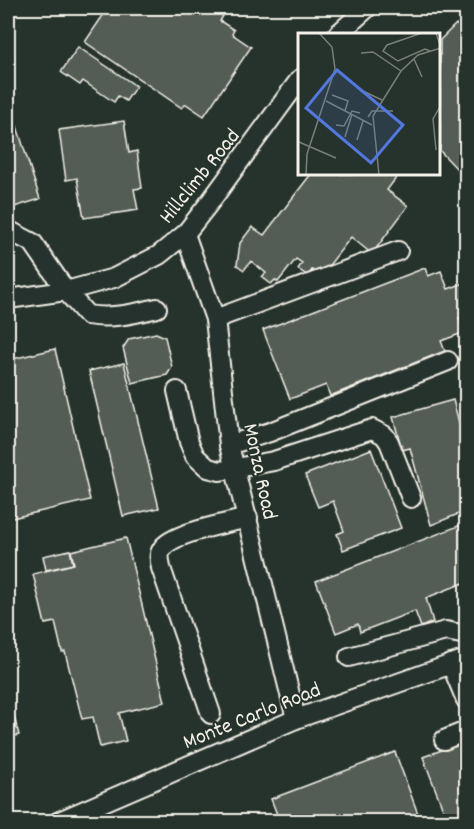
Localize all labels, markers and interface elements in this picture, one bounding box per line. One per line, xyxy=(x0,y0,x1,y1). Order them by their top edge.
inset map xyxy=(298,33,441,176)
street label: Hillclimb Road xyxy=(153,123,249,232)
street label: Monza Road xyxy=(233,421,284,523)
street label: Monte Carlo Road xyxy=(179,675,326,759)

